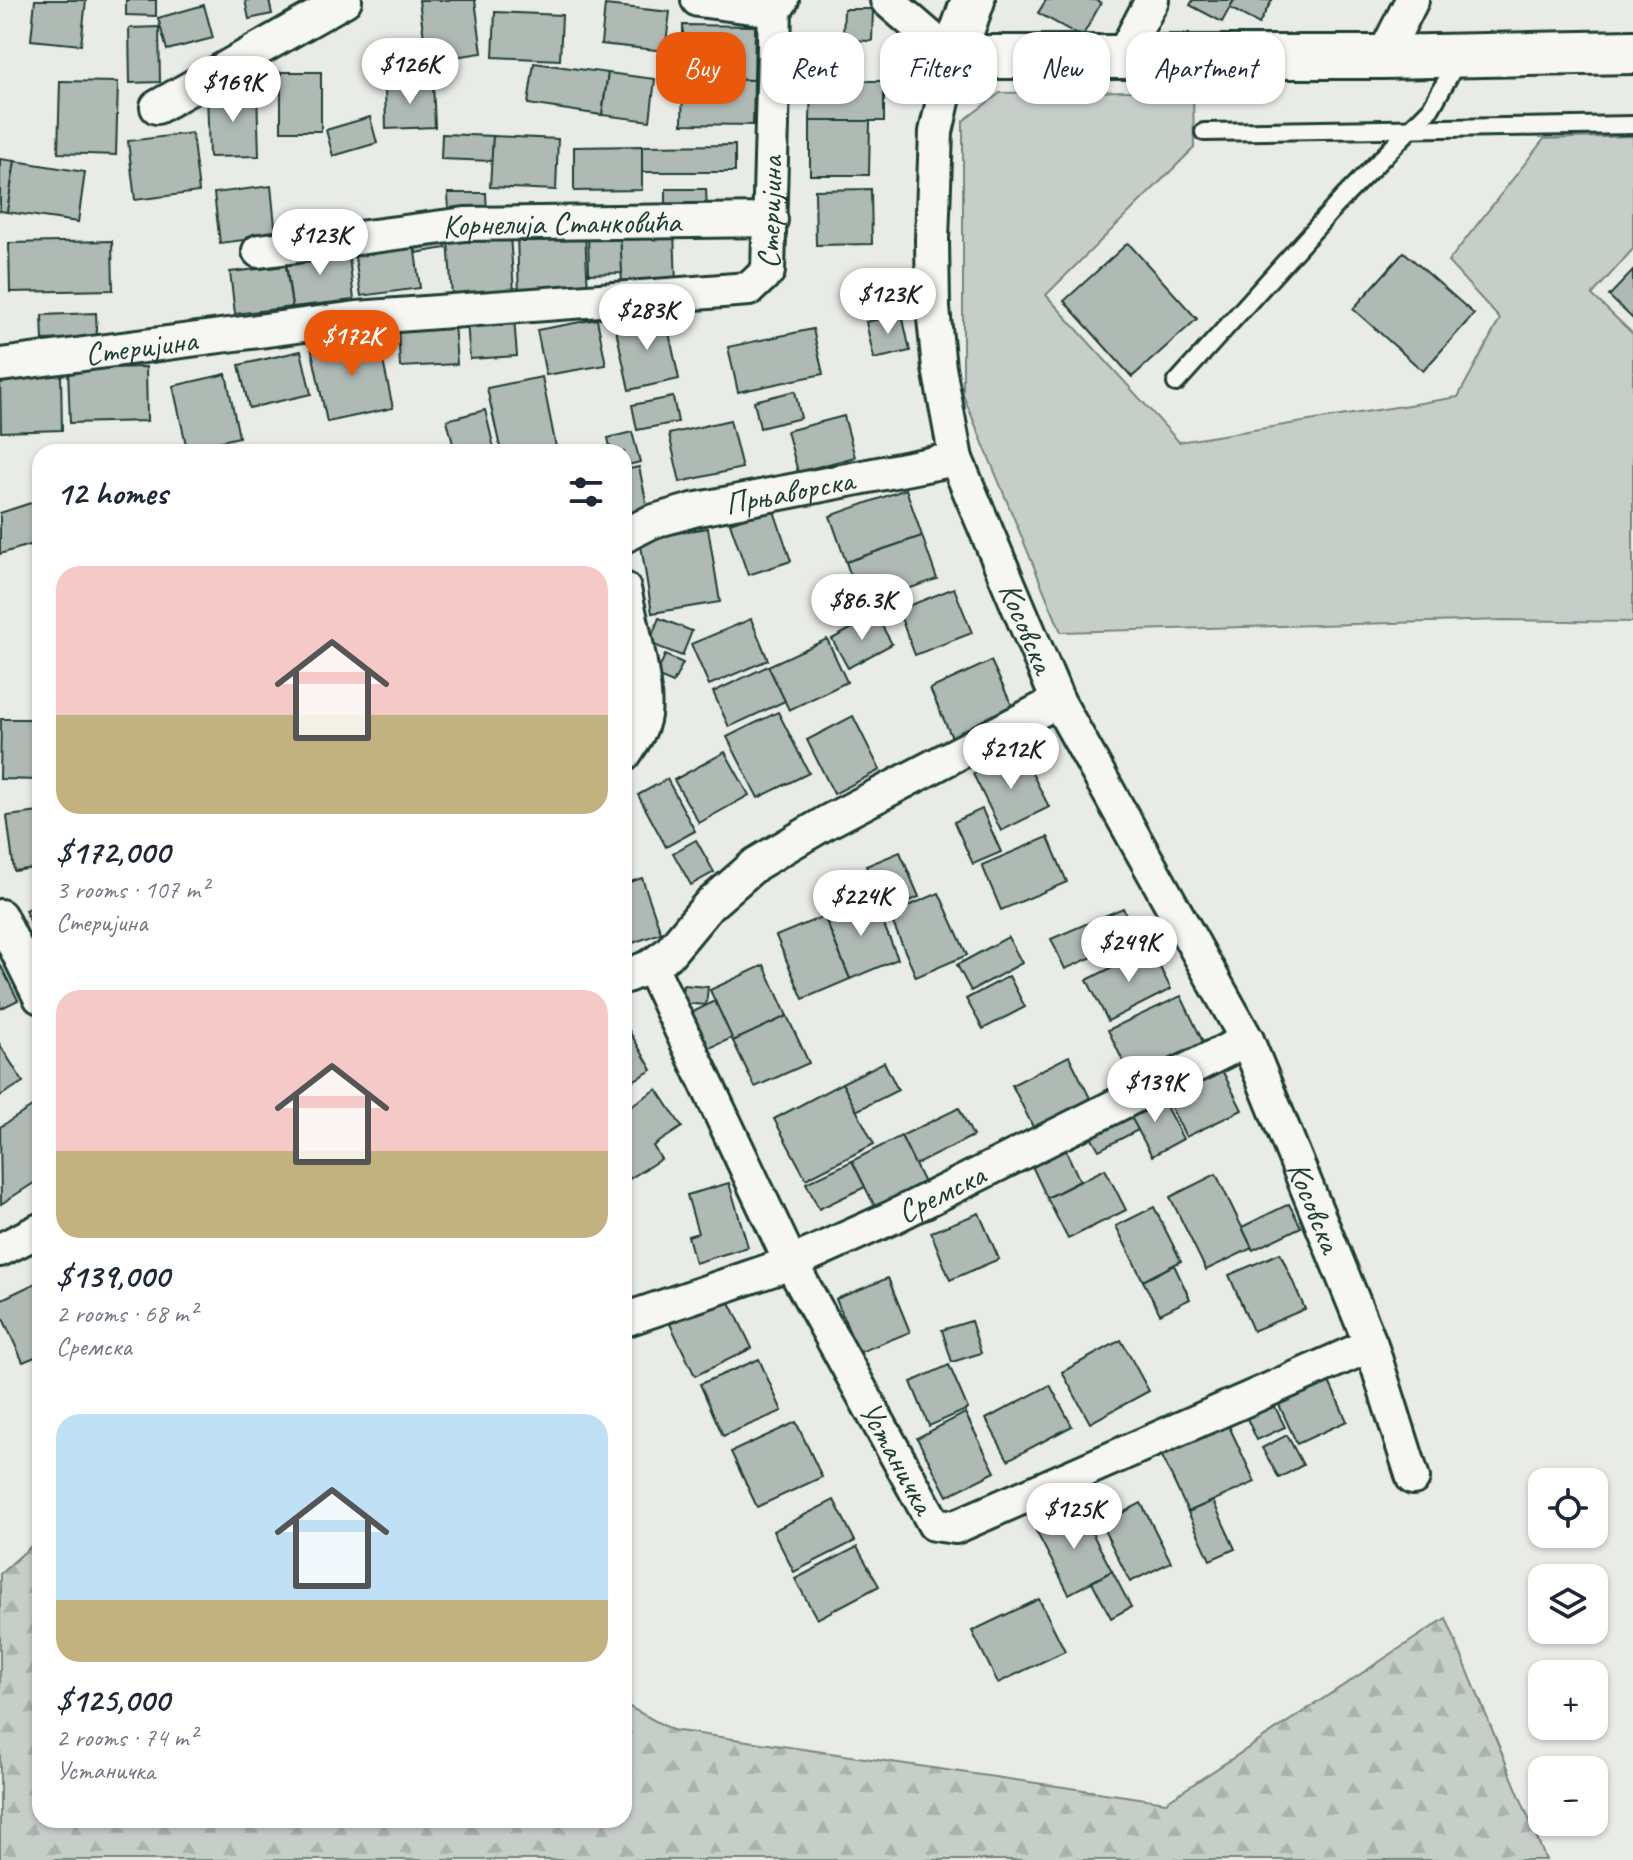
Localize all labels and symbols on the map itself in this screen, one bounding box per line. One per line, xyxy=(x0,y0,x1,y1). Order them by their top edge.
pin: $126K xyxy=(354,38,466,106)
pin: $169K xyxy=(177,56,289,124)
street label: Стеријина xyxy=(748,153,792,269)
street label: Корнелија Станковића xyxy=(439,201,683,247)
pin: $123K xyxy=(264,209,376,277)
pin: $123K xyxy=(832,268,944,336)
pin: $283K xyxy=(591,284,703,352)
pin: $172K xyxy=(296,310,408,378)
street label: Стеријина xyxy=(82,319,201,374)
street label: Прњаворска xyxy=(721,458,860,524)
pin: $86.3K xyxy=(797,574,927,642)
street label: Косовска xyxy=(990,576,1065,682)
pin: $212K xyxy=(955,723,1067,791)
pin: $224K xyxy=(805,870,917,938)
pin: $249K xyxy=(1073,916,1185,984)
pin: $139K xyxy=(1099,1056,1211,1124)
street label: Сремска xyxy=(890,1153,994,1232)
street label: Косовска xyxy=(1278,1155,1353,1261)
street label: Устаничка xyxy=(850,1394,946,1523)
pin: $125K xyxy=(1018,1483,1130,1551)

